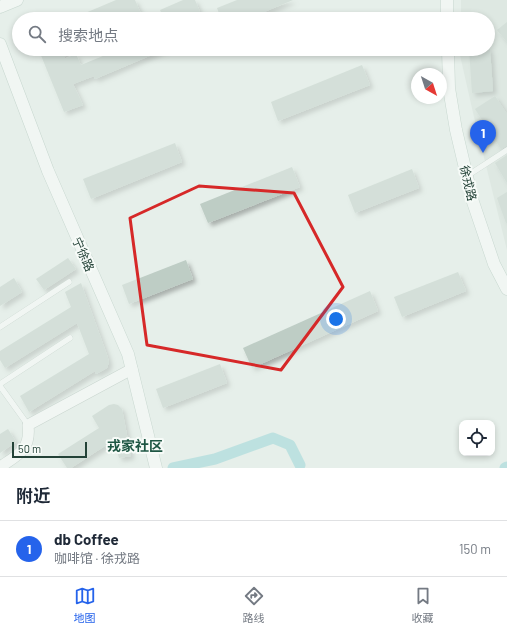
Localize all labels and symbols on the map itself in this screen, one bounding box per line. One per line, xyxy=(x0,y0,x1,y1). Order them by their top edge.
north arrow xyxy=(411,68,447,104)
pin: 1 xyxy=(470,120,496,153)
street label: 徐戎路 xyxy=(458,164,480,202)
street label: 宁徐路 xyxy=(70,235,98,273)
your location xyxy=(326,309,346,329)
district label: 戎家社区 xyxy=(107,437,163,454)
scale bar xyxy=(12,440,87,459)

